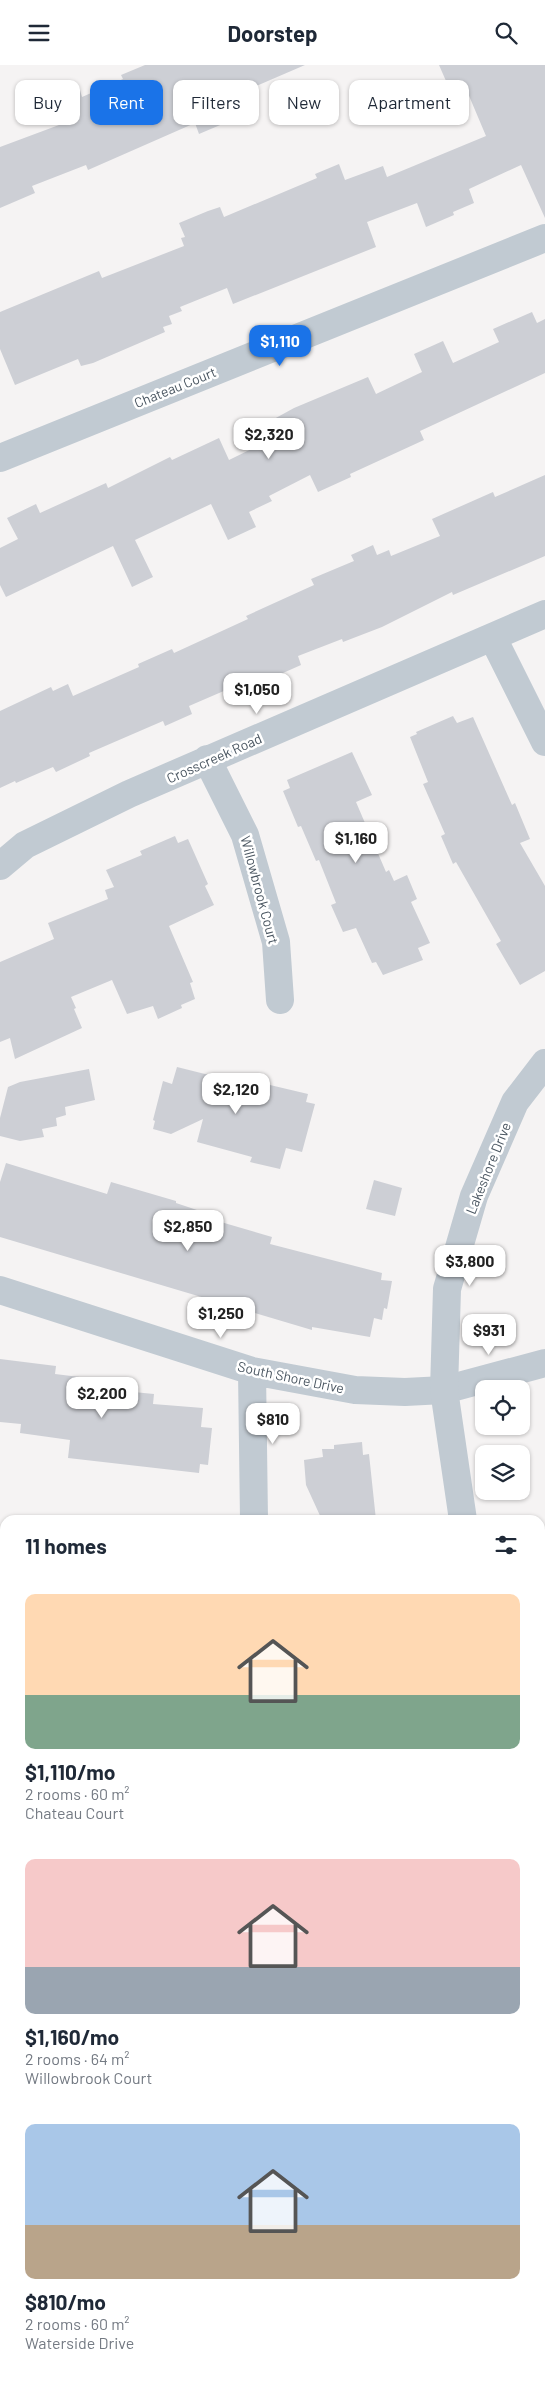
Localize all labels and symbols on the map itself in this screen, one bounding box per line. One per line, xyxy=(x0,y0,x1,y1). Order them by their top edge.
pin: $1,110 xyxy=(239,325,321,367)
street label: Chateau Court xyxy=(132,363,218,411)
pin: $2,320 xyxy=(228,417,310,460)
pin: $1,050 xyxy=(216,673,298,715)
street label: Crosscreek Road xyxy=(164,729,264,787)
pin: $1,160 xyxy=(315,821,397,864)
street label: Willowbrook Court xyxy=(237,834,283,946)
pin: $2,120 xyxy=(195,1073,277,1115)
street label: Lakeshore Drive xyxy=(462,1120,514,1216)
pin: $2,850 xyxy=(147,1209,229,1252)
pin: $3,800 xyxy=(429,1245,511,1287)
pin: $1,250 xyxy=(180,1297,262,1339)
pin: $931 xyxy=(459,1313,519,1356)
street label: South Shore Drive xyxy=(236,1357,346,1397)
pin: $2,200 xyxy=(61,1377,143,1419)
pin: $810 xyxy=(243,1403,303,1445)

